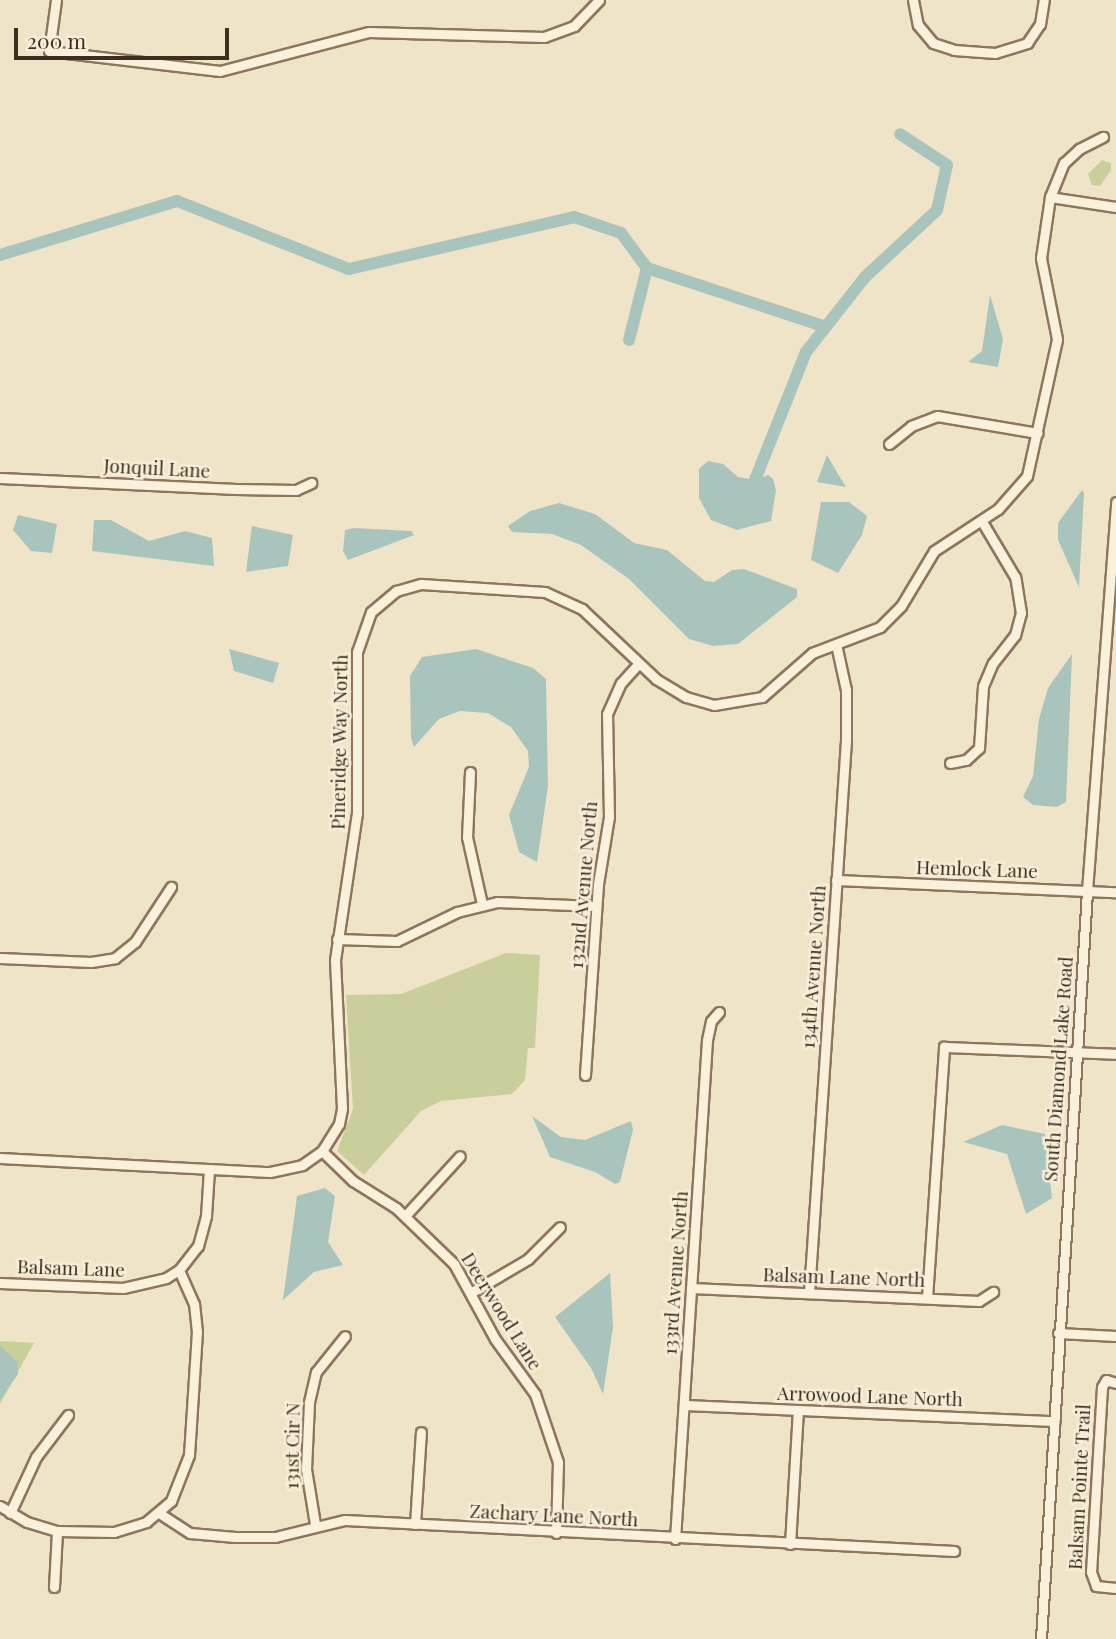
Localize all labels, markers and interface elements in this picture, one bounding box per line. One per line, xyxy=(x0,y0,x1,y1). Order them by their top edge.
scale bar xyxy=(18,14,233,58)
text: 200 m xyxy=(27,26,86,54)
street label: Jonquil Lane xyxy=(103,454,211,482)
street label: Pineridge Way North xyxy=(326,654,352,830)
street label: 132nd Avenue North xyxy=(564,800,602,970)
street label: Hemlock Lane xyxy=(916,855,1038,883)
street label: 134th Avenue North xyxy=(796,884,830,1050)
street label: South Diamond Lake Road xyxy=(1039,956,1077,1182)
street label: 133rd Avenue North xyxy=(658,1190,692,1356)
street label: Deerwood Lane xyxy=(457,1248,547,1374)
street label: Balsam Lane xyxy=(17,1255,125,1281)
street label: Balsam Lane North xyxy=(762,1263,926,1291)
street label: Arrowood Lane North xyxy=(777,1381,963,1411)
street label: 131st Cir N xyxy=(280,1402,304,1490)
street label: Balsam Pointe Trail xyxy=(1063,1403,1095,1571)
street label: Zachary Lane North xyxy=(469,1499,639,1531)

